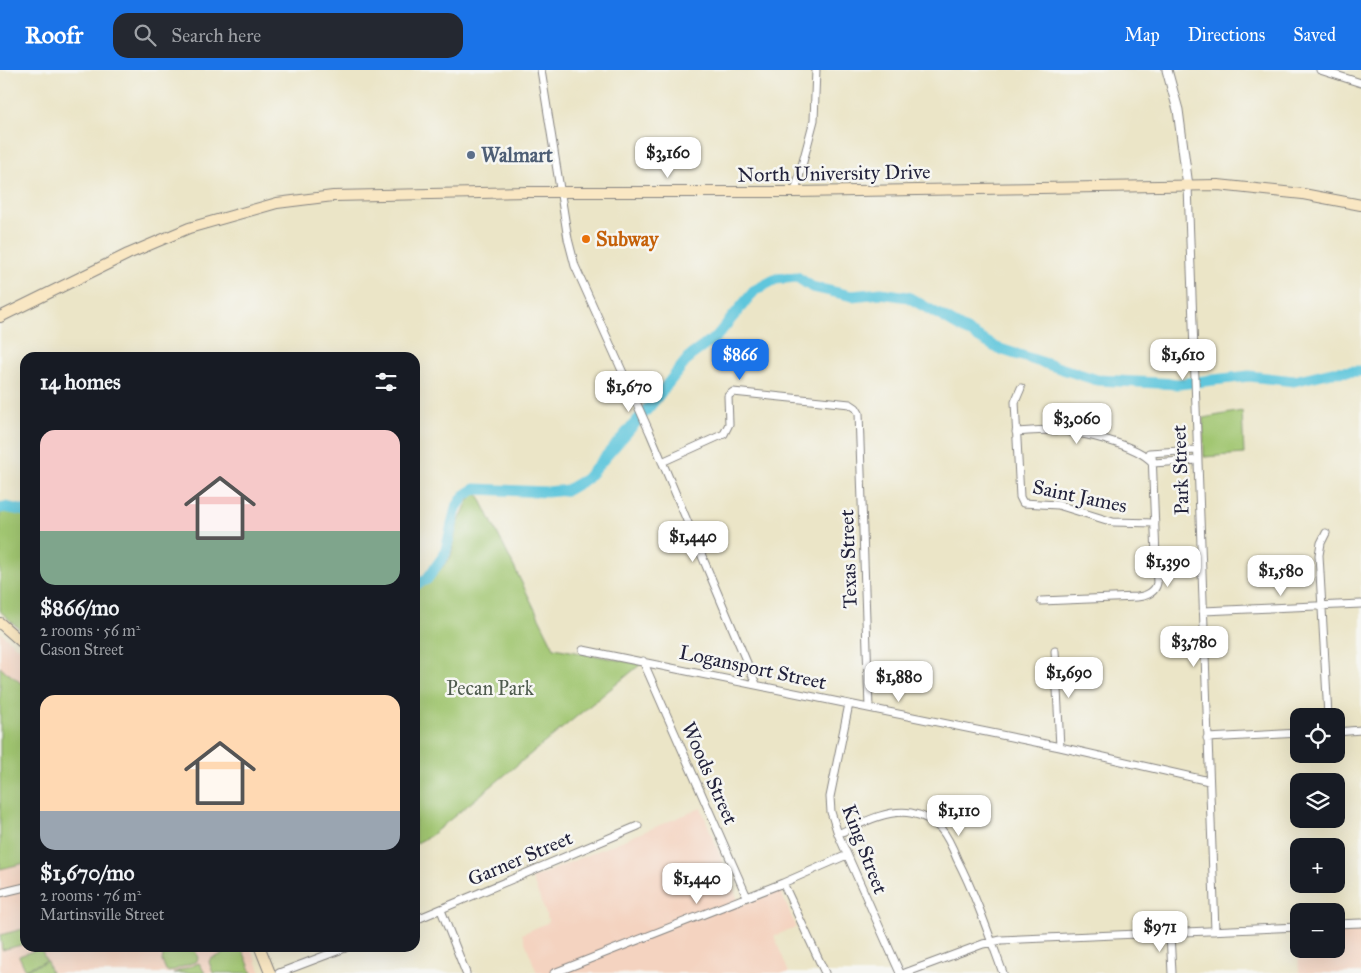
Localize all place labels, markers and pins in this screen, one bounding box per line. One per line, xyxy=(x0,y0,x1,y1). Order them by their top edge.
pin: $3,160 xyxy=(627,136,709,179)
place label: Walmart xyxy=(481,143,554,167)
marker: Walmart xyxy=(465,149,477,161)
place label: Subway xyxy=(596,227,660,252)
marker: Subway xyxy=(580,233,592,245)
pin: $866 xyxy=(710,338,770,381)
pin: $1,610 xyxy=(1142,338,1224,381)
pin: $1,670 xyxy=(588,370,670,413)
pin: $3,060 xyxy=(1036,402,1118,445)
pin: $1,440 xyxy=(652,520,734,563)
pin: $1,390 xyxy=(1127,546,1209,588)
pin: $1,580 xyxy=(1240,554,1322,597)
pin: $3,780 xyxy=(1153,626,1235,668)
pin: $1,690 xyxy=(1028,656,1110,699)
pin: $1,880 xyxy=(858,660,940,703)
pin: $1,110 xyxy=(918,794,1000,837)
pin: $1,440 xyxy=(656,862,738,905)
pin: $971 xyxy=(1130,910,1190,953)

